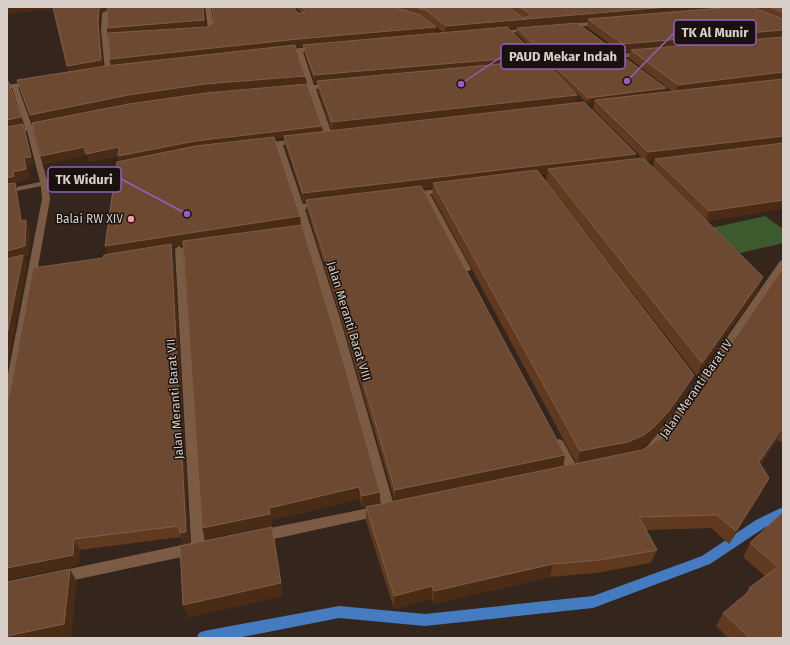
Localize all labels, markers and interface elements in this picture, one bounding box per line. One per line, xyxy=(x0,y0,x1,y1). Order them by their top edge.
callout: TK Al Munir xyxy=(674,20,756,45)
text: TK Al Munir xyxy=(682,25,749,40)
callout: PAUD Mekar Indah xyxy=(501,44,625,69)
text: PAUD Mekar Indah xyxy=(509,49,617,64)
callout: TK Widuri xyxy=(48,167,121,192)
text: TK Widuri xyxy=(55,172,113,187)
place label: Balai RW XIV xyxy=(56,212,123,226)
marker: Balai RW XIV xyxy=(126,214,136,224)
street label: Jalan Meranti Barat VIII xyxy=(324,260,374,382)
street label: Jalan Meranti Barat IV xyxy=(657,337,736,441)
street label: Jalan Meranti Barat VII xyxy=(164,338,186,460)

